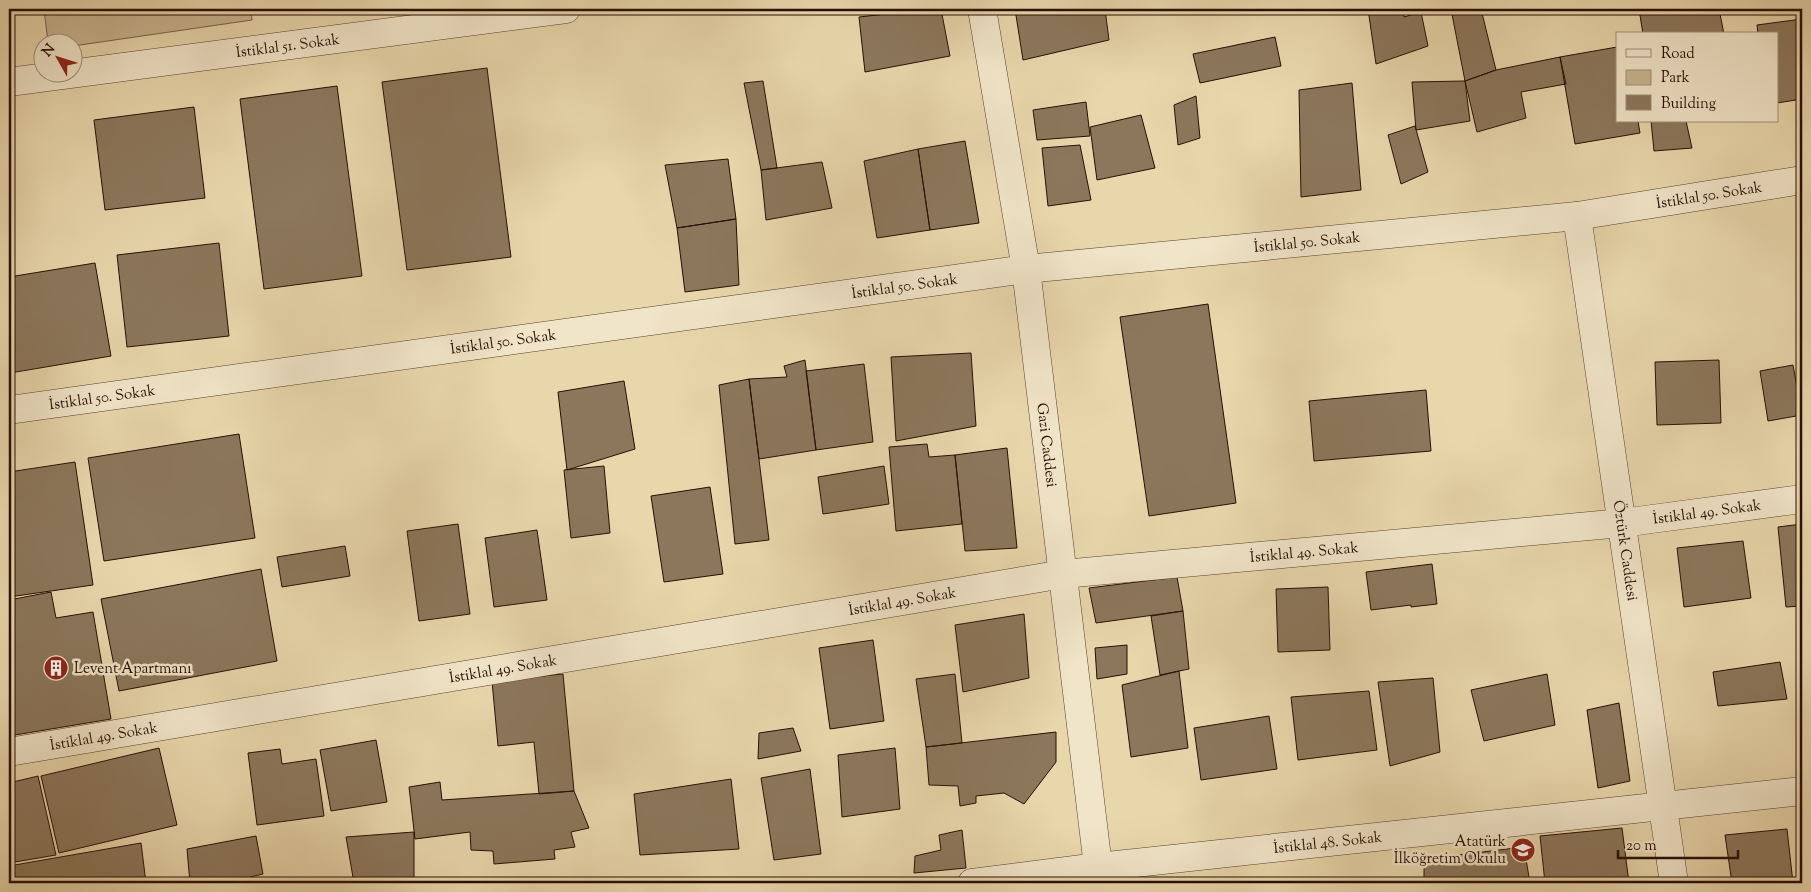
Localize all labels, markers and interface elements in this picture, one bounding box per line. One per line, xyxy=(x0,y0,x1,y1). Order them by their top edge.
street label: İstiklal 51. Sokak xyxy=(234,30,341,64)
north arrow xyxy=(32,32,82,82)
legend xyxy=(1616,32,1778,122)
text: N xyxy=(38,40,61,62)
text: Road xyxy=(1661,44,1695,65)
text: Park xyxy=(1661,68,1690,89)
text: Building xyxy=(1661,94,1716,115)
street label: İstiklal 50. Sokak xyxy=(1655,178,1764,215)
street label: İstiklal 50. Sokak xyxy=(1253,228,1361,259)
street label: İstiklal 50. Sokak xyxy=(850,270,959,305)
street label: İstiklal 50. Sokak xyxy=(449,325,558,361)
street label: İstiklal 50. Sokak xyxy=(48,381,157,416)
street label: Gazi Caddesi xyxy=(1030,402,1061,489)
street label: İstiklal 49. Sokak xyxy=(1652,496,1763,531)
street label: Öztürk Caddesi xyxy=(1606,499,1642,602)
street label: İstiklal 49. Sokak xyxy=(1249,538,1359,569)
street label: İstiklal 49. Sokak xyxy=(847,583,958,622)
street label: İstiklal 49. Sokak xyxy=(448,651,559,689)
building icon: Levent Apartmanı xyxy=(43,655,69,681)
place label: Levent Apartmanı xyxy=(74,659,192,680)
street label: İstiklal 49. Sokak xyxy=(48,718,159,757)
street label: İstiklal 48. Sokak xyxy=(1272,827,1383,860)
scale bar xyxy=(1618,827,1738,859)
place label: Atatürk İlköğretim Okulu xyxy=(1394,832,1506,870)
text: 20 m xyxy=(1626,836,1657,857)
school or university icon: Atatürk İlköğretim Okulu xyxy=(1510,837,1536,863)

